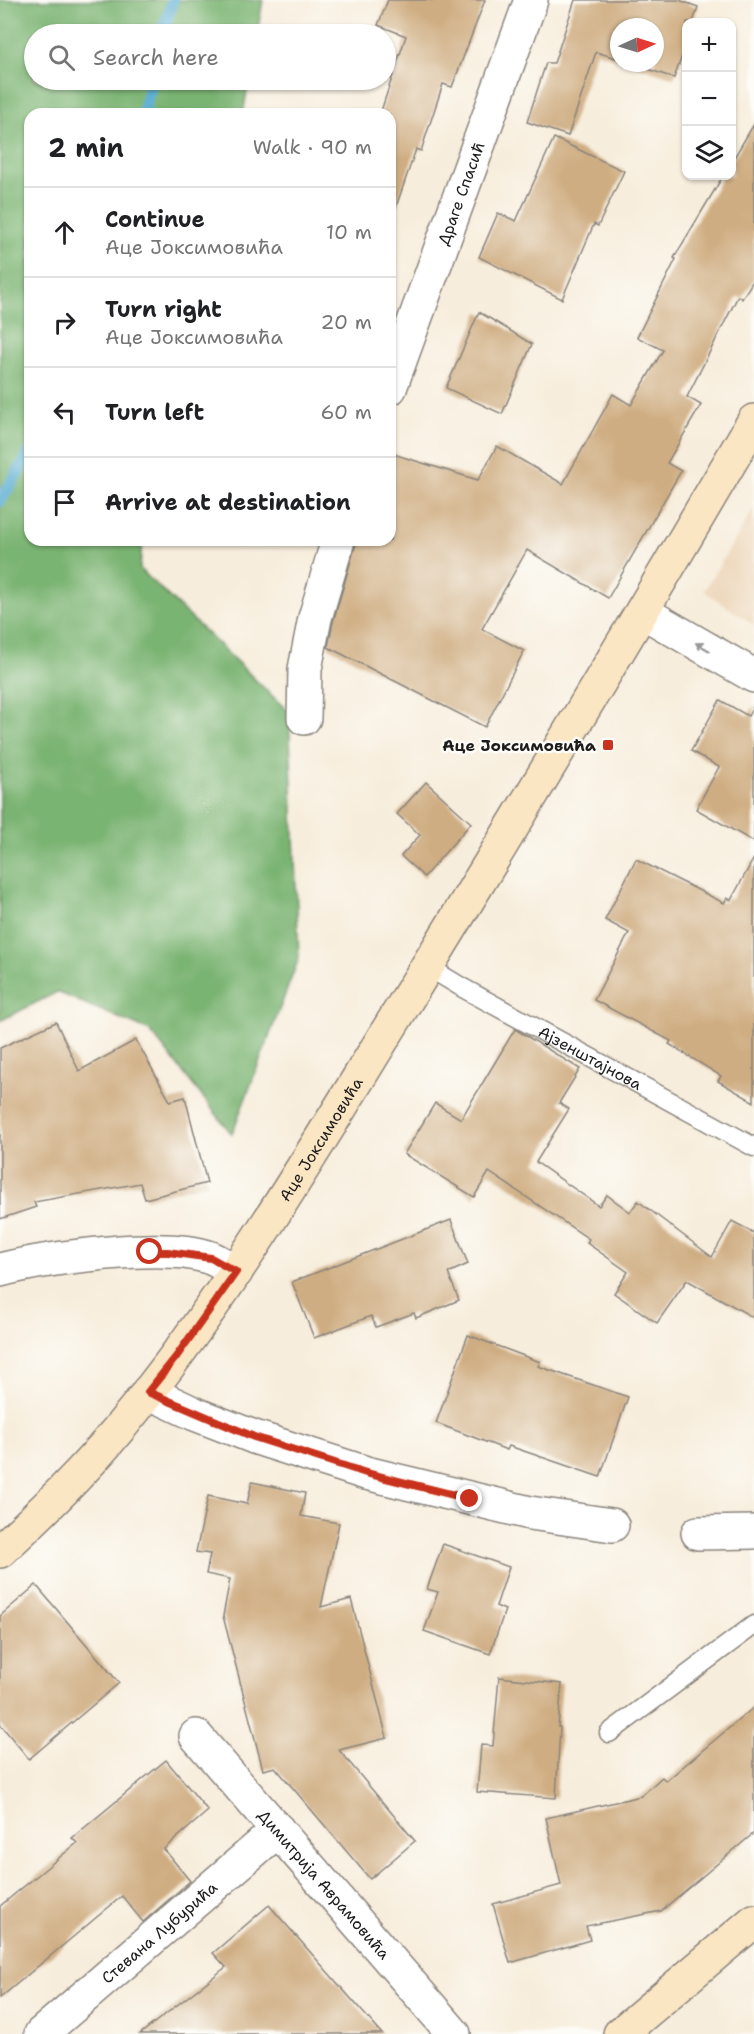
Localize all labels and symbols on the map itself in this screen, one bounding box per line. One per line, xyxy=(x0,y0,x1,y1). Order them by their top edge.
north arrow xyxy=(610,18,664,72)
street label: Драге Спасић xyxy=(432,139,489,248)
one-way arrow xyxy=(694,642,711,652)
place label: Аце Јоксимовића xyxy=(442,735,596,756)
marker: Аце Јоксимовића xyxy=(601,738,615,752)
street label: Ајзенштајнова xyxy=(535,1021,646,1094)
street label: Аце Јоксимовића xyxy=(274,1073,367,1205)
route start xyxy=(136,1238,162,1264)
route end xyxy=(456,1485,482,1511)
street label: Димитрија Аврамовића xyxy=(254,1805,395,1964)
street label: Стевана Лубурића xyxy=(97,1876,222,1988)

